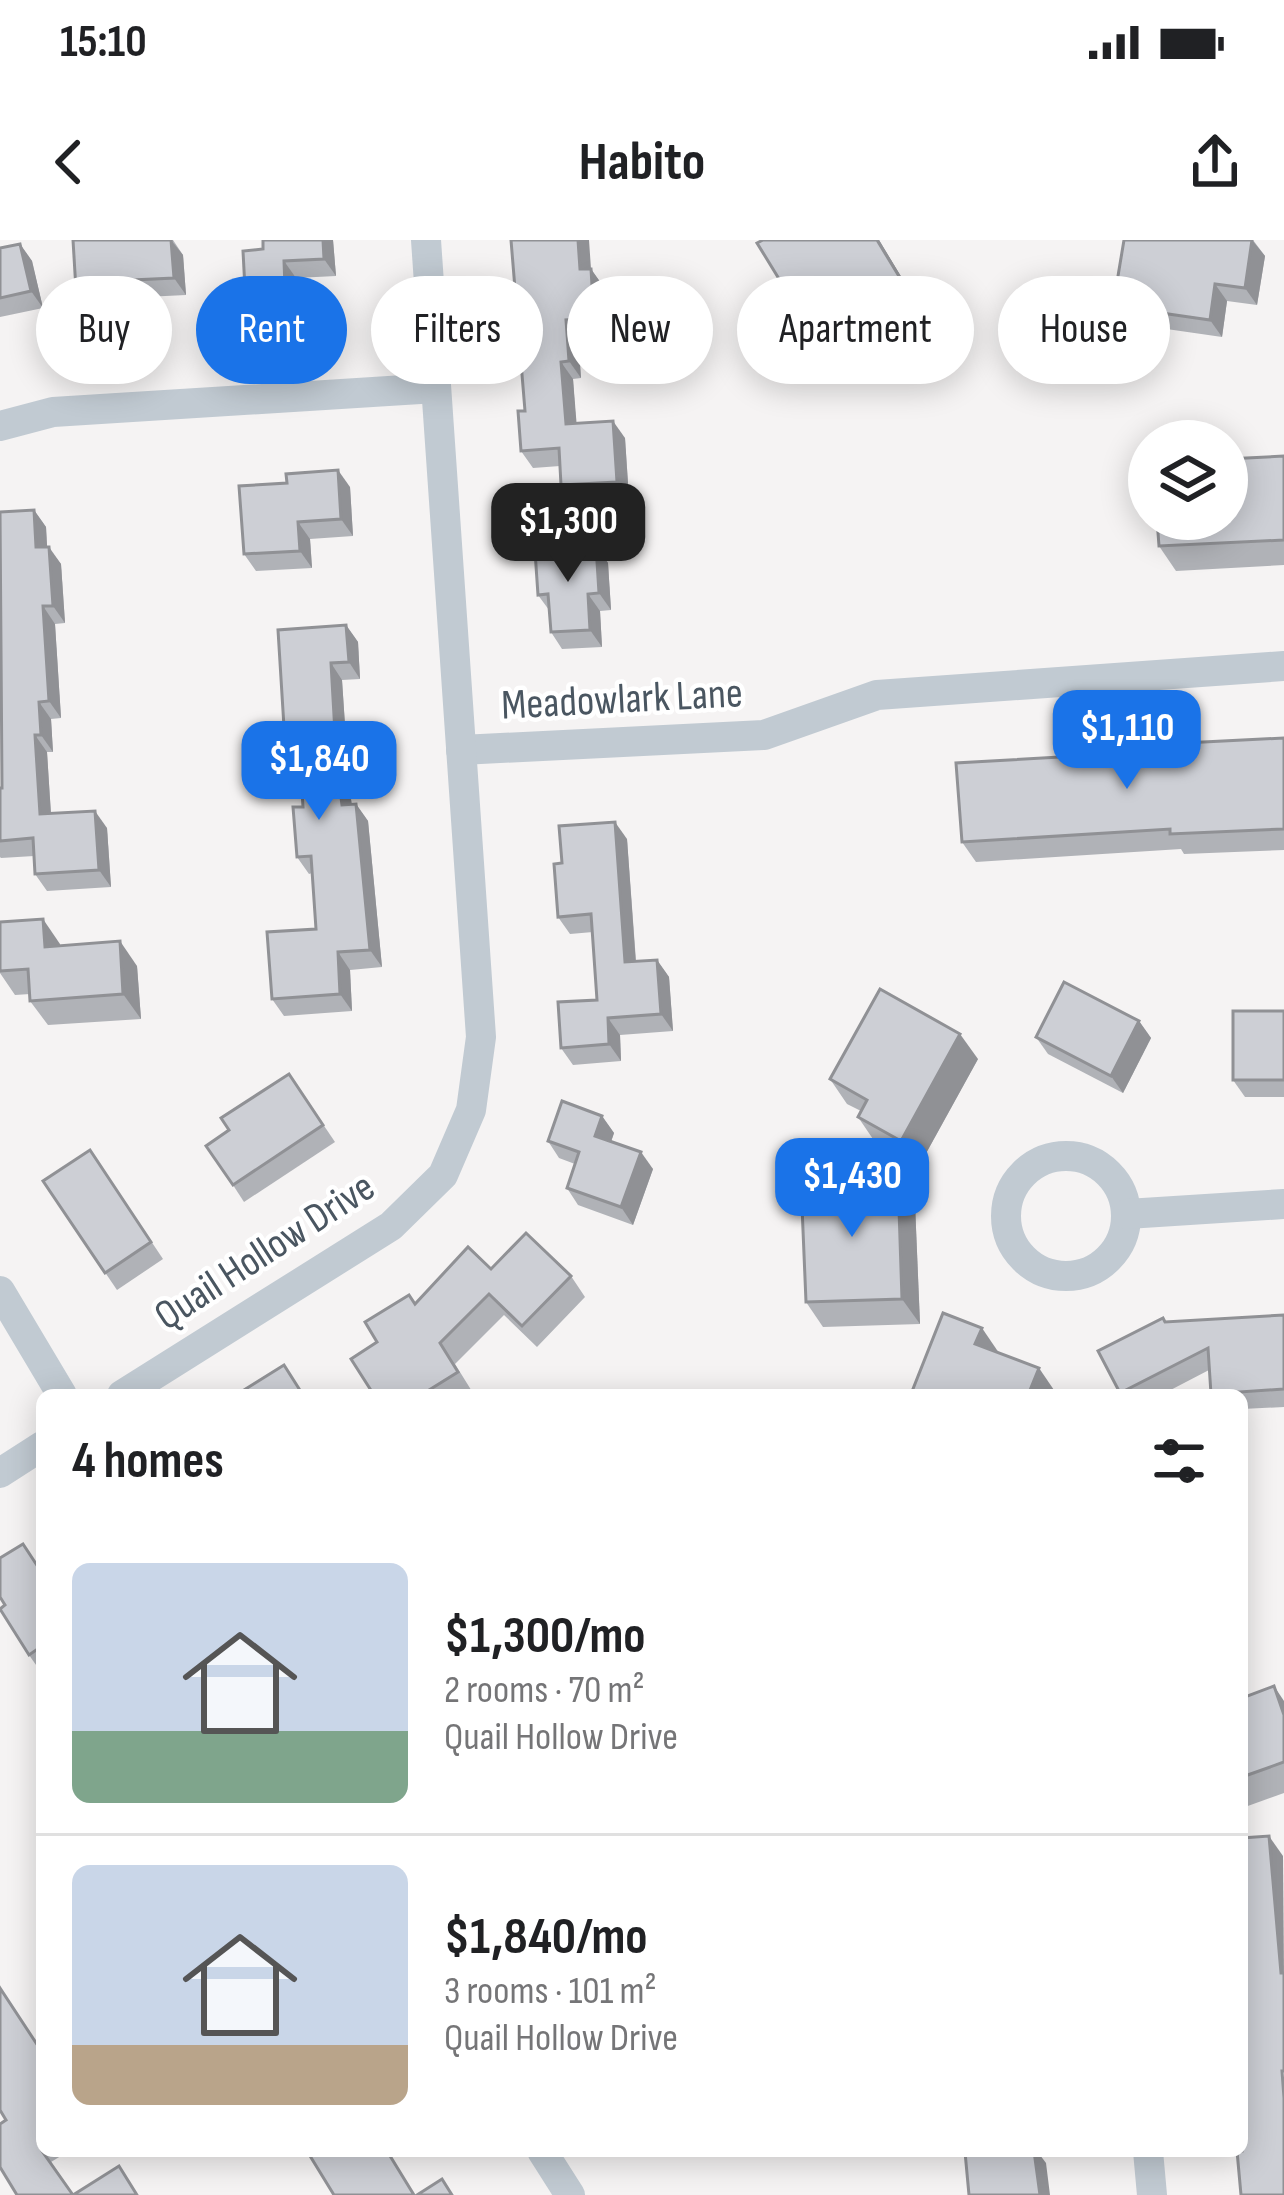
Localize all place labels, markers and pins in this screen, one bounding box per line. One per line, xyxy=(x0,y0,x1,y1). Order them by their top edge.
pin: $1,300 xyxy=(470,483,666,585)
pin: $1,110 xyxy=(1029,690,1225,792)
pin: $1,840 xyxy=(221,721,417,823)
pin: $1,430 xyxy=(754,1138,950,1240)

